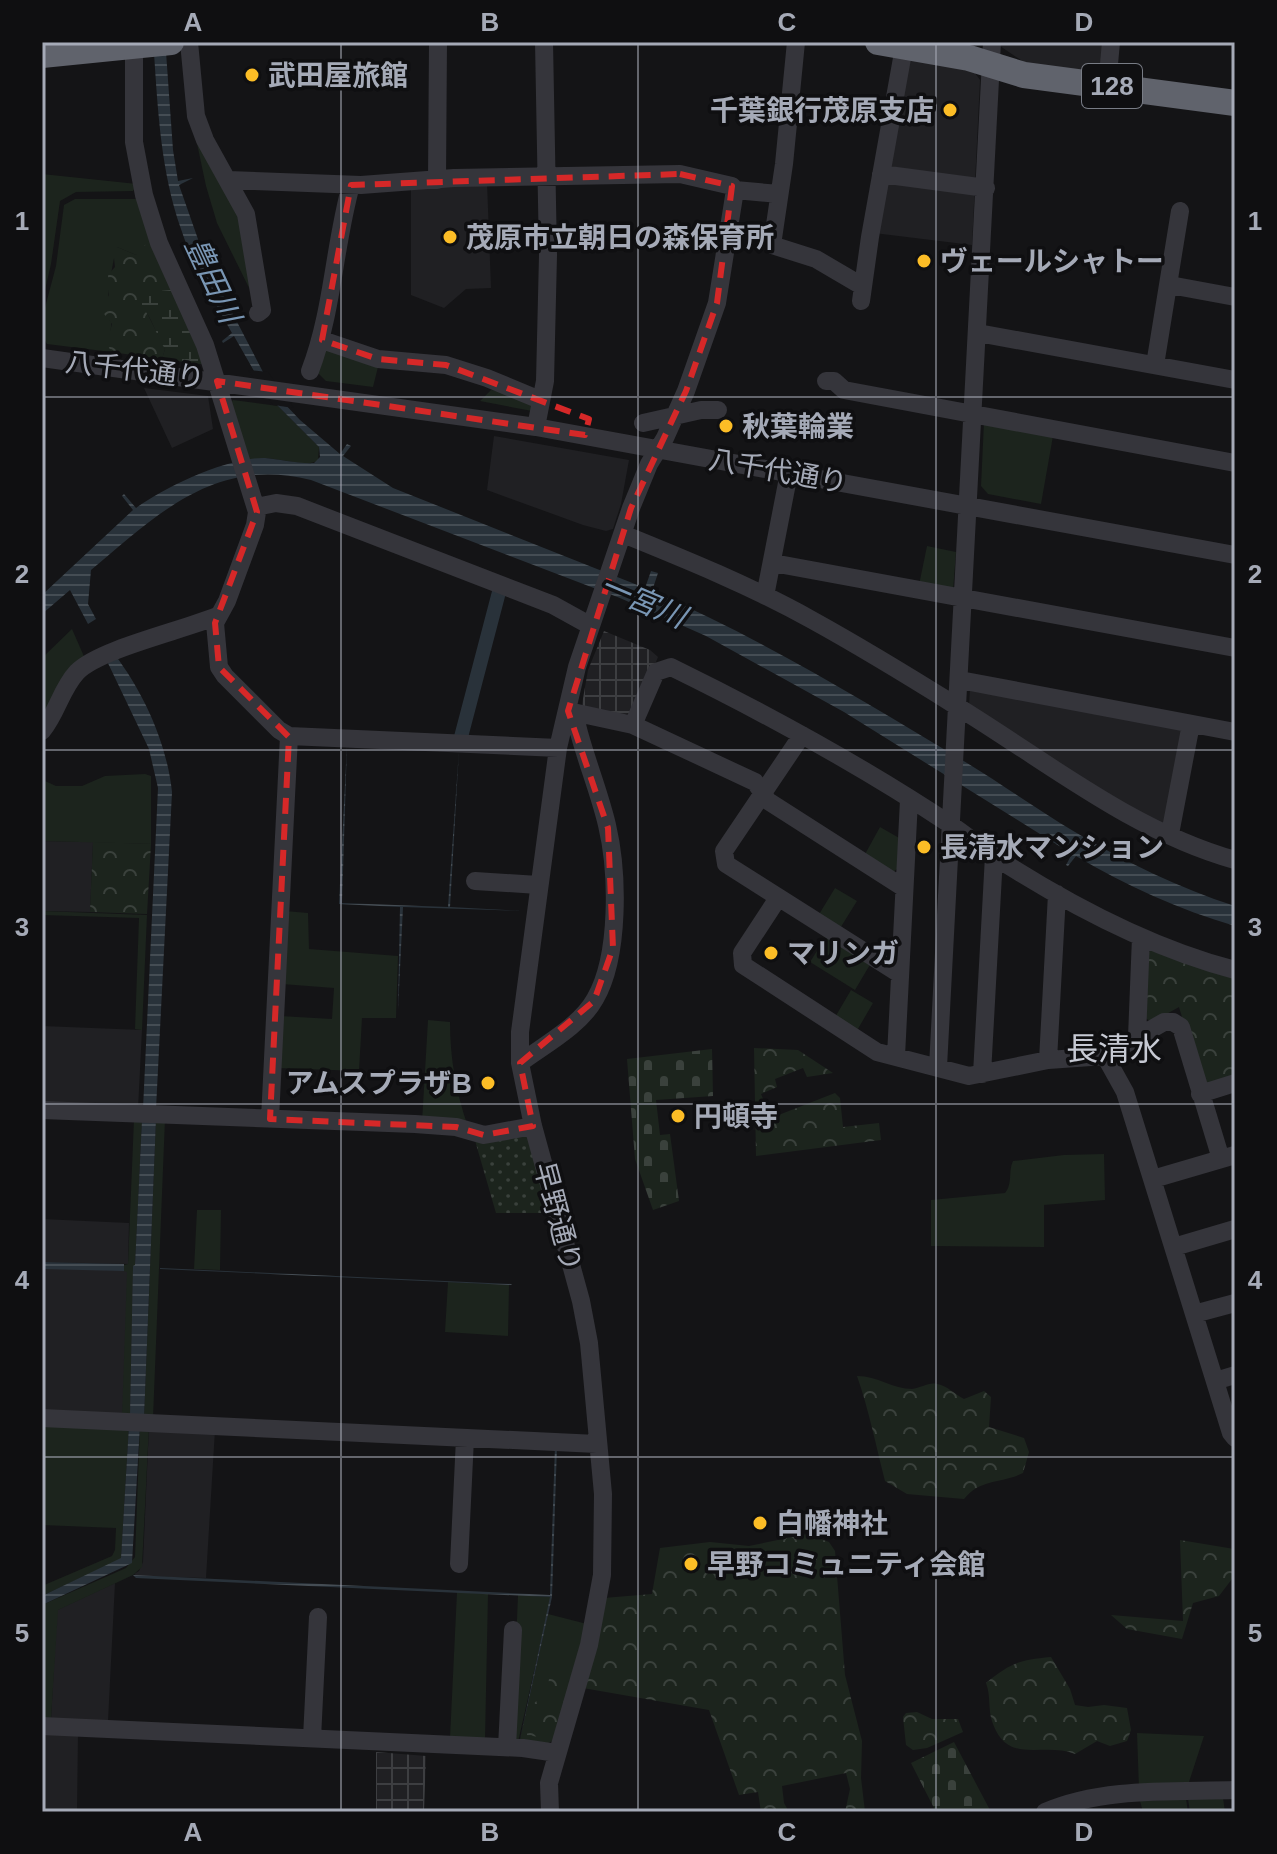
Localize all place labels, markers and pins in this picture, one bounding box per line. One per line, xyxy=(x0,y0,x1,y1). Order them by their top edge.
place label: 武田屋旅館 xyxy=(268,60,408,91)
marker: 武田屋旅館 xyxy=(243,66,261,84)
place label: 千葉銀行茂原支店 xyxy=(710,95,934,126)
marker: 千葉銀行茂原支店 xyxy=(941,101,959,119)
place label: 茂原市立朝日の森保育所 xyxy=(466,222,774,253)
marker: 茂原市立朝日の森保育所 xyxy=(441,228,459,246)
place label: ヴェールシャトー xyxy=(940,246,1164,277)
marker: ヴェールシャトー xyxy=(915,252,933,270)
place label: 秋葉輪業 xyxy=(742,411,854,442)
marker: 秋葉輪業 xyxy=(717,417,735,435)
place label: 長清水マンション xyxy=(940,832,1164,863)
marker: 長清水マンション xyxy=(915,838,933,856)
place label: マリンガ xyxy=(787,938,899,969)
marker: マリンガ xyxy=(762,944,780,962)
place label: アムスプラザB xyxy=(286,1068,472,1099)
marker: アムスプラザB xyxy=(479,1074,497,1092)
place label: 円頓寺 xyxy=(694,1101,778,1132)
marker: 円頓寺 xyxy=(669,1107,687,1125)
place label: 白幡神社 xyxy=(776,1508,888,1539)
marker: 白幡神社 xyxy=(751,1514,769,1532)
place label: 早野コミュニティ会館 xyxy=(707,1549,985,1580)
marker: 早野コミュニティ会館 xyxy=(682,1555,700,1573)

